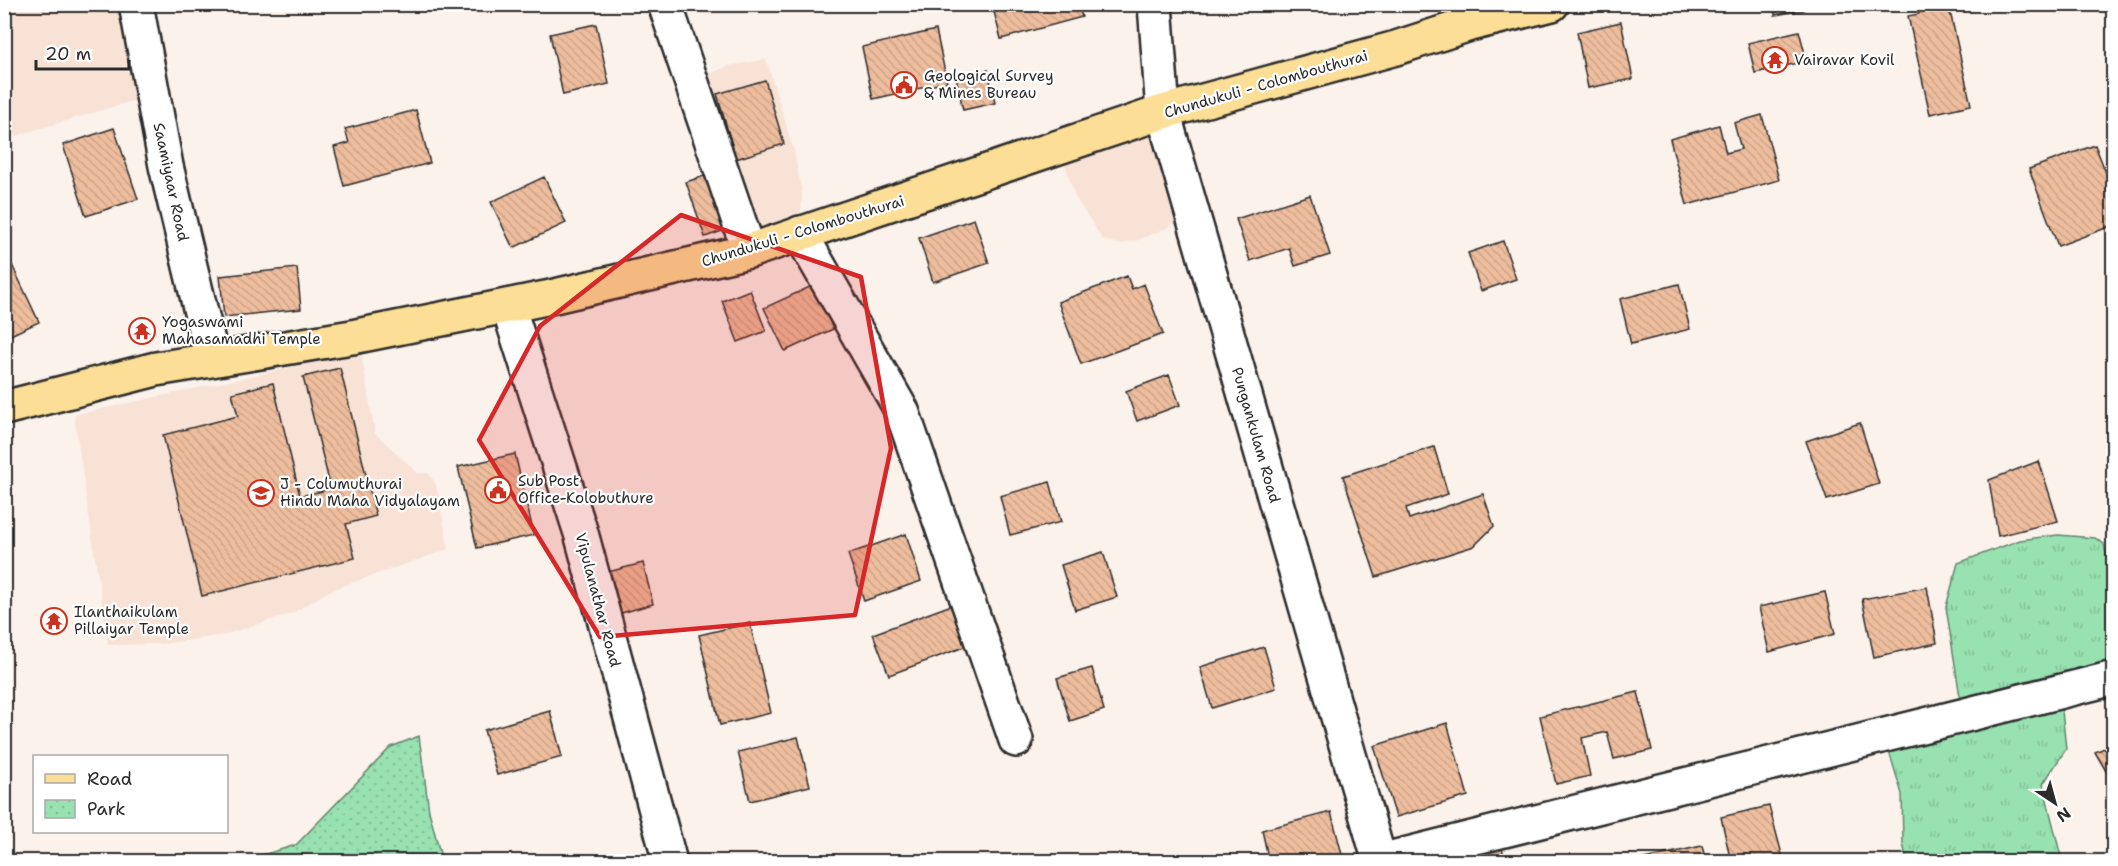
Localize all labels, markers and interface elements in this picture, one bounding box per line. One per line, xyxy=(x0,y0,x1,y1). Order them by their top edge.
scale bar xyxy=(36,33,129,71)
text: 20 m xyxy=(45,42,91,66)
street label: Chundukuli - Colombouthurai xyxy=(1162,45,1370,123)
temple icon: Vairavar Kovil xyxy=(1760,45,1790,75)
place label: Vairavar Kovil xyxy=(1794,50,1895,70)
place label: Geological Survey & Mines Bureau xyxy=(924,66,1054,103)
public building icon: Geological Survey & Mines Bureau xyxy=(889,70,919,100)
street label: Saamiyaar Road xyxy=(149,121,193,243)
street label: Chundukuli - Colombouthurai xyxy=(699,191,907,271)
place label: Yogaswami Mahasamadhi Temple xyxy=(162,312,321,349)
temple icon: Yogaswami Mahasamadhi Temple xyxy=(127,316,157,346)
street label: Pungankulam Road xyxy=(1227,365,1285,506)
place label: Sub Post Office-Kolobuthure xyxy=(518,471,654,508)
place label: J - Columuthurai Hindu Maha Vidyalayam xyxy=(280,474,460,511)
public building icon: Sub Post Office-Kolobuthure xyxy=(483,475,513,505)
school or university icon: J - Columuthurai Hindu Maha Vidyalayam xyxy=(246,478,276,508)
street label: Vipulanathar Road xyxy=(570,531,626,670)
place label: Ilanthaikulam Pillaiyar Temple xyxy=(74,602,189,639)
temple icon: Ilanthaikulam Pillaiyar Temple xyxy=(39,606,69,636)
legend xyxy=(33,755,228,833)
text: Road xyxy=(87,767,132,791)
north arrow xyxy=(2025,773,2085,833)
text: Park xyxy=(87,797,126,821)
text: N xyxy=(2052,803,2075,827)

